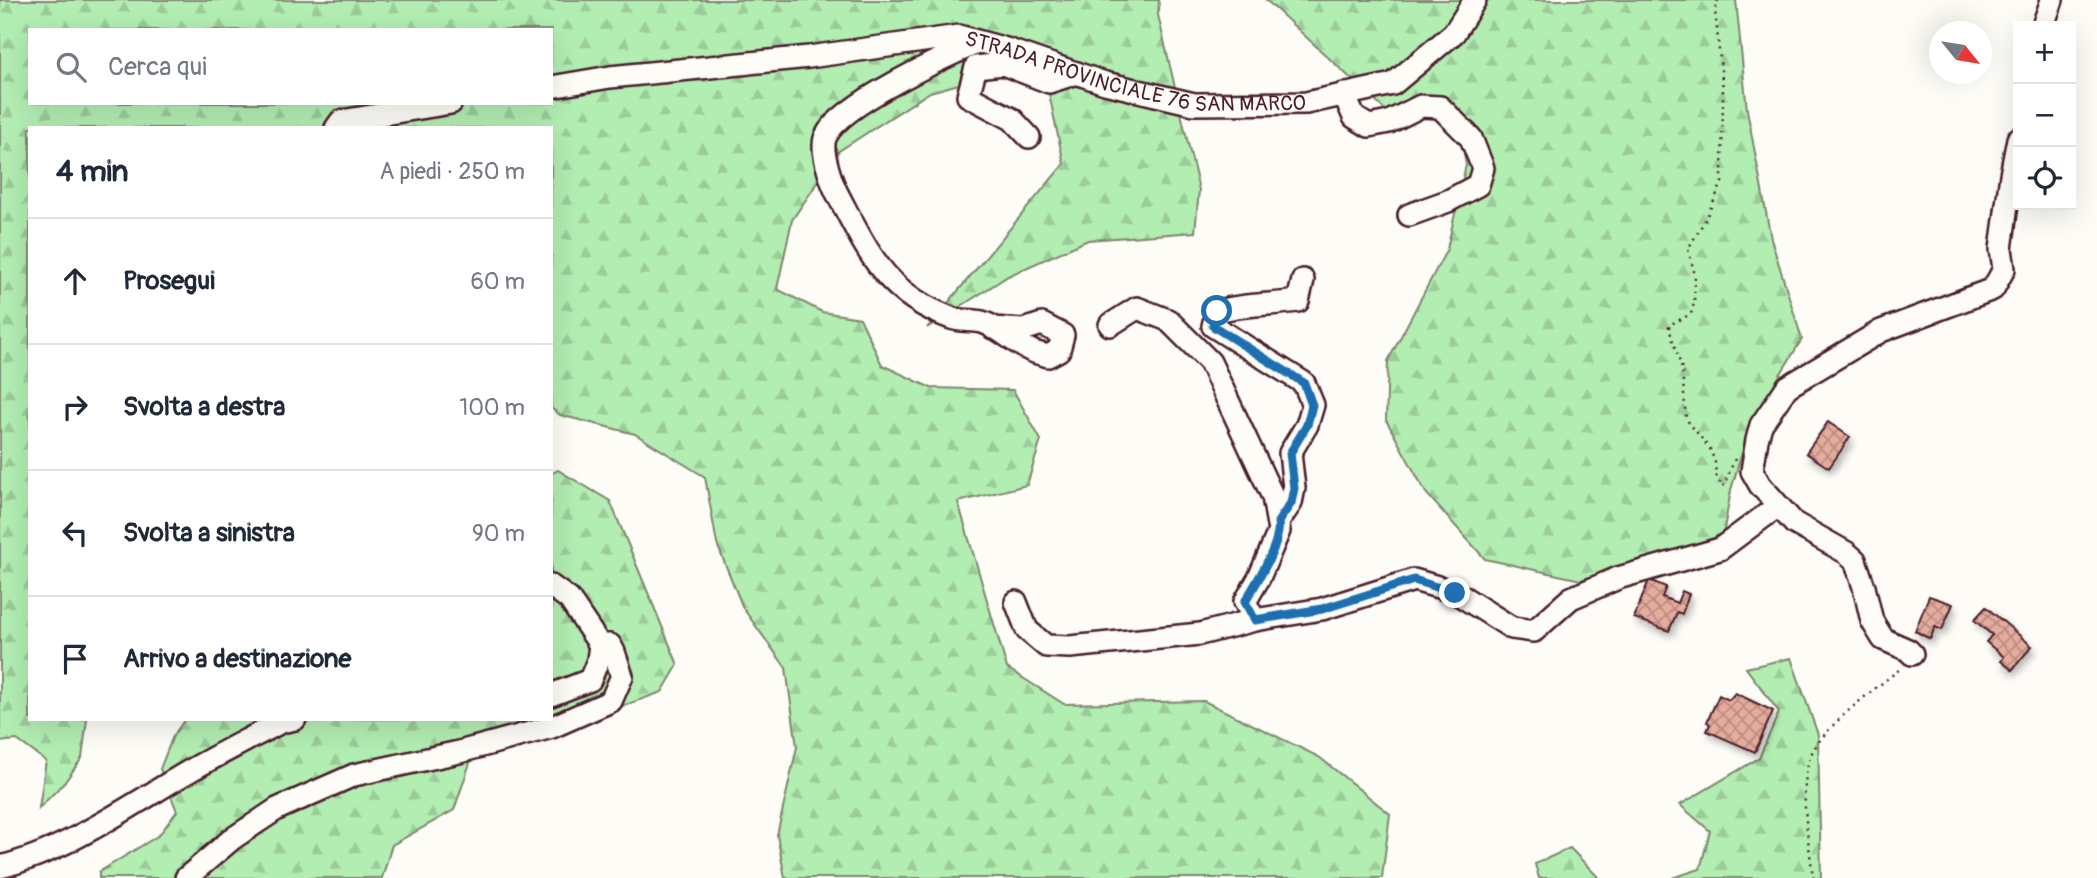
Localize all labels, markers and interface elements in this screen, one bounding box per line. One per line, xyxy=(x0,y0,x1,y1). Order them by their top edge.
north arrow xyxy=(1929,21,1992,84)
map controls xyxy=(2013,21,2076,210)
button: + xyxy=(2013,21,2076,84)
street label: STRADA PROVINCIALE 76 SAN MARCO xyxy=(962,25,1306,117)
search box xyxy=(28,28,553,105)
icon: search xyxy=(52,48,90,86)
text: Cerca qui xyxy=(108,51,207,83)
button: − xyxy=(2013,84,2076,147)
button: locate xyxy=(2013,147,2076,210)
text: 4 min xyxy=(56,153,129,190)
text: A piedi · 250 m xyxy=(380,157,525,186)
icon: ahead xyxy=(56,262,94,300)
text: Prosegui xyxy=(123,265,215,297)
text: 60 m xyxy=(470,267,525,296)
route start xyxy=(1201,295,1232,326)
icon: right xyxy=(56,388,94,426)
text: Svolta a destra xyxy=(123,391,285,423)
text: 100 m xyxy=(459,393,525,422)
icon: left xyxy=(56,514,94,552)
text: Svolta a sinistra xyxy=(123,517,295,549)
text: 90 m xyxy=(472,519,525,548)
route end xyxy=(1439,577,1470,608)
icon: arrive xyxy=(56,640,94,678)
text: Arrivo a destinazione xyxy=(123,643,351,675)

